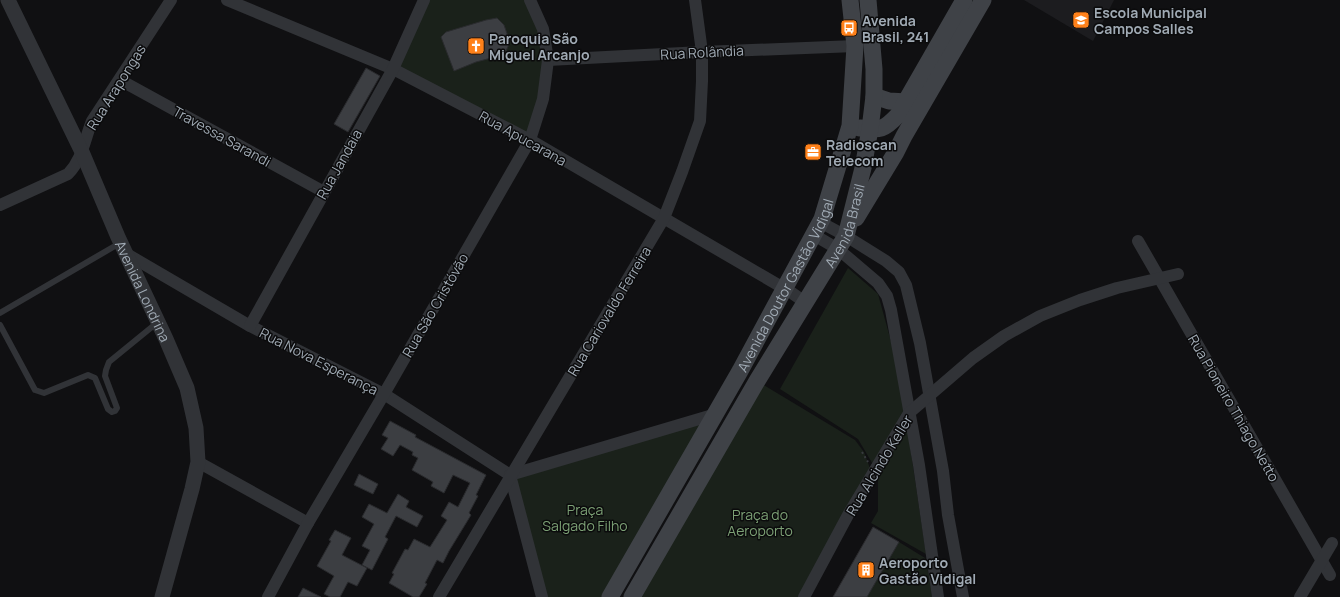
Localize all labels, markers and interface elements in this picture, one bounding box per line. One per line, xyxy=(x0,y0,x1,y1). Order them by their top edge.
place label: Escola Municipal Campos Salles xyxy=(1094,3,1207,38)
school or university icon: Escola Municipal Campos Salles xyxy=(1071,10,1091,30)
place label: Avenida Brasil, 241 xyxy=(862,11,930,46)
bus stop icon: Avenida Brasil, 241 xyxy=(839,18,859,38)
place label: Paroquia São Miguel Arcanjo xyxy=(489,29,590,64)
church icon: Paroquia São Miguel Arcanjo xyxy=(466,36,486,56)
street label: Rua Rolândia xyxy=(660,40,744,64)
street label: Rua Arapongas xyxy=(82,41,150,133)
street label: Travessa Sarandi xyxy=(170,101,274,171)
street label: Rua Apucarana xyxy=(476,106,570,170)
street label: Rua Jandaia xyxy=(312,126,366,202)
place label: Radioscan Telecom xyxy=(826,135,897,170)
office icon: Radioscan Telecom xyxy=(803,142,823,162)
street label: Avenida Brasil xyxy=(820,182,868,271)
street label: Avenida Doutor Gastão Vidigal xyxy=(732,196,837,375)
street label: Avenida Londrina xyxy=(111,237,175,345)
street label: Rua Cariovaldo Ferreira xyxy=(563,243,655,379)
street label: Rua São Cristóvão xyxy=(398,250,472,360)
street label: Rua Nova Esperança xyxy=(256,323,382,399)
street label: Rua Pioneiro Thiago Netto xyxy=(1184,331,1284,485)
street label: Rua Alcindo Keller xyxy=(841,411,917,519)
park label: Praça Salgado Filho xyxy=(542,500,628,535)
park label: Praça do Aeroporto xyxy=(727,505,793,540)
place label: Aeroporto Gastão Vidigal xyxy=(879,553,976,588)
building icon: Aeroporto Gastão Vidigal xyxy=(856,560,876,580)

